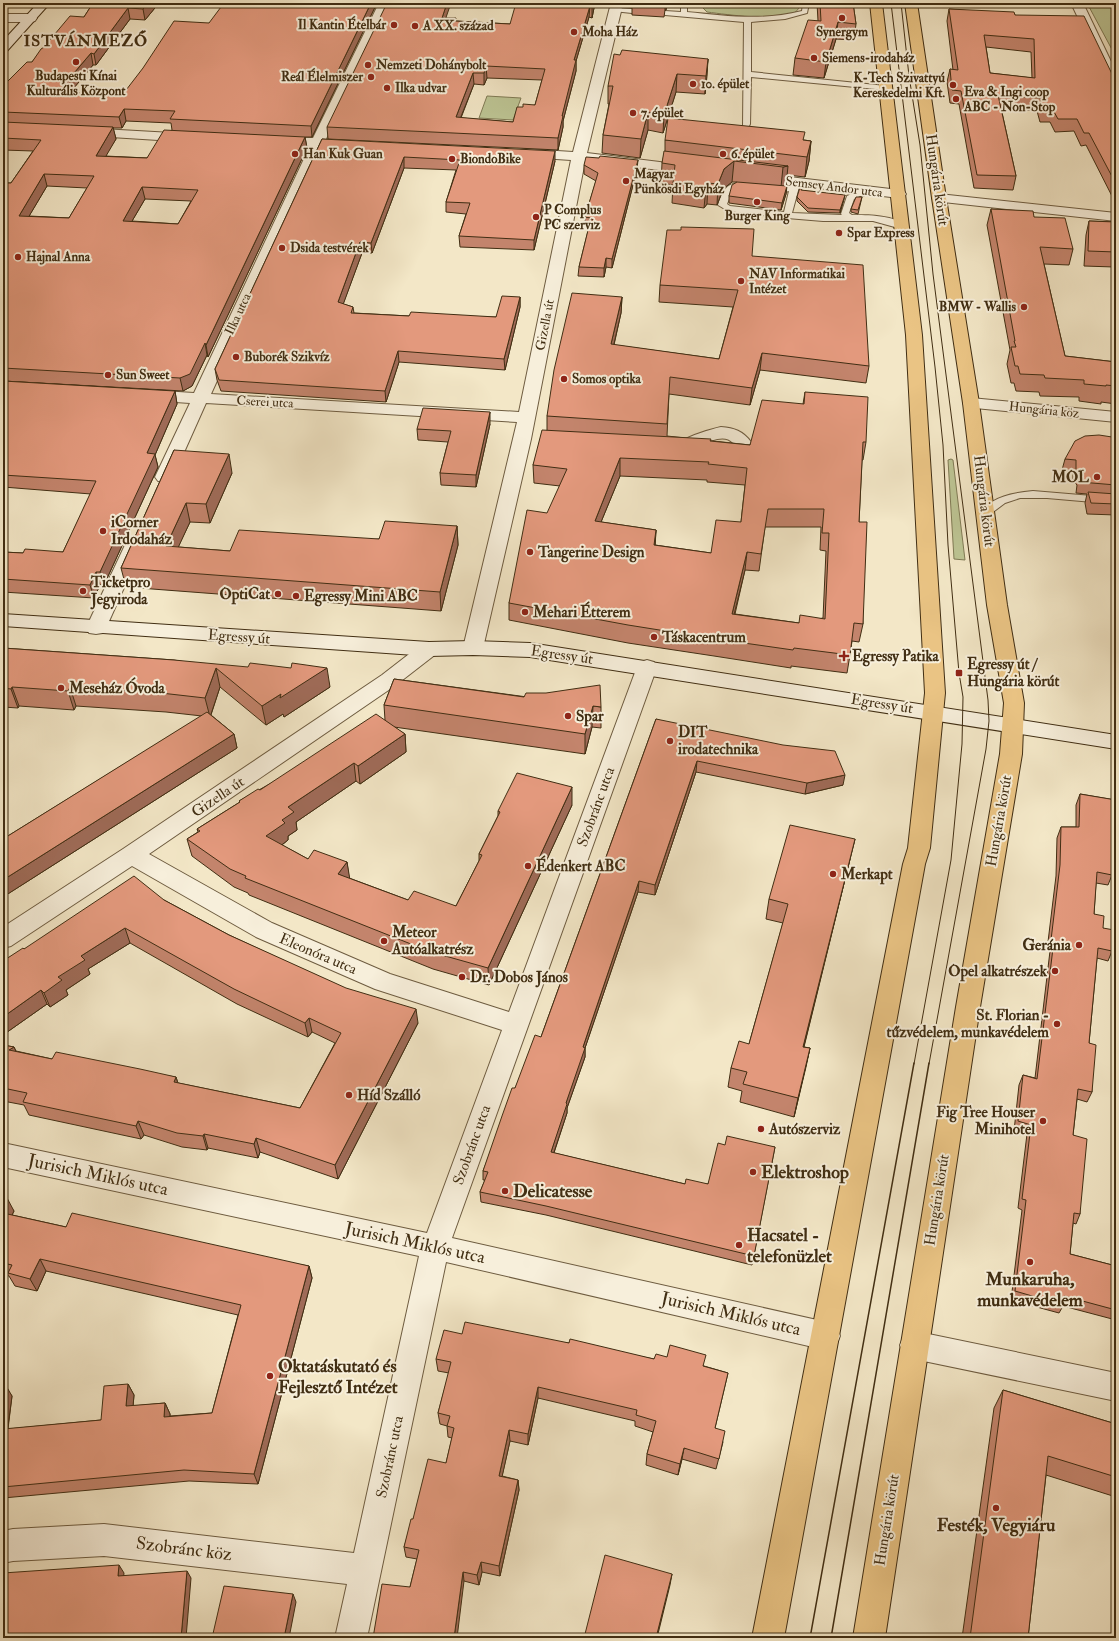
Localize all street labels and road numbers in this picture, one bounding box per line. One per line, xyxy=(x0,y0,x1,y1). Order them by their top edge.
street label: Hungária körút xyxy=(921,133,953,227)
street label: Semsey Andor utca xyxy=(784,173,884,202)
street label: Ilka utca xyxy=(221,290,255,337)
street label: Gizella út xyxy=(532,298,558,352)
street label: Cserei utca xyxy=(236,393,295,412)
street label: Hungária köz xyxy=(1008,398,1081,422)
street label: Hungária körút xyxy=(969,454,999,548)
street label: Egressy út xyxy=(207,625,271,649)
street label: Egressy út xyxy=(530,641,594,669)
street label: Egressy út xyxy=(850,690,915,718)
street label: Szobránc utca xyxy=(573,764,619,850)
street label: Gizella út xyxy=(188,772,248,822)
street label: Hungária körút xyxy=(982,774,1016,868)
street label: Eleonóra utca xyxy=(276,929,361,979)
street label: Szobránc utca xyxy=(449,1102,495,1188)
street label: Jurisich Miklós utca xyxy=(25,1149,171,1201)
street label: Hungária körút xyxy=(920,1153,954,1247)
street label: Jurisich Miklós utca xyxy=(342,1217,488,1269)
street label: Jurisich Miklós utca xyxy=(658,1287,804,1341)
street label: Szobránc utca xyxy=(372,1413,408,1500)
street label: Hungária körút xyxy=(870,1473,904,1567)
street label: Szobránc köz xyxy=(135,1532,233,1566)

